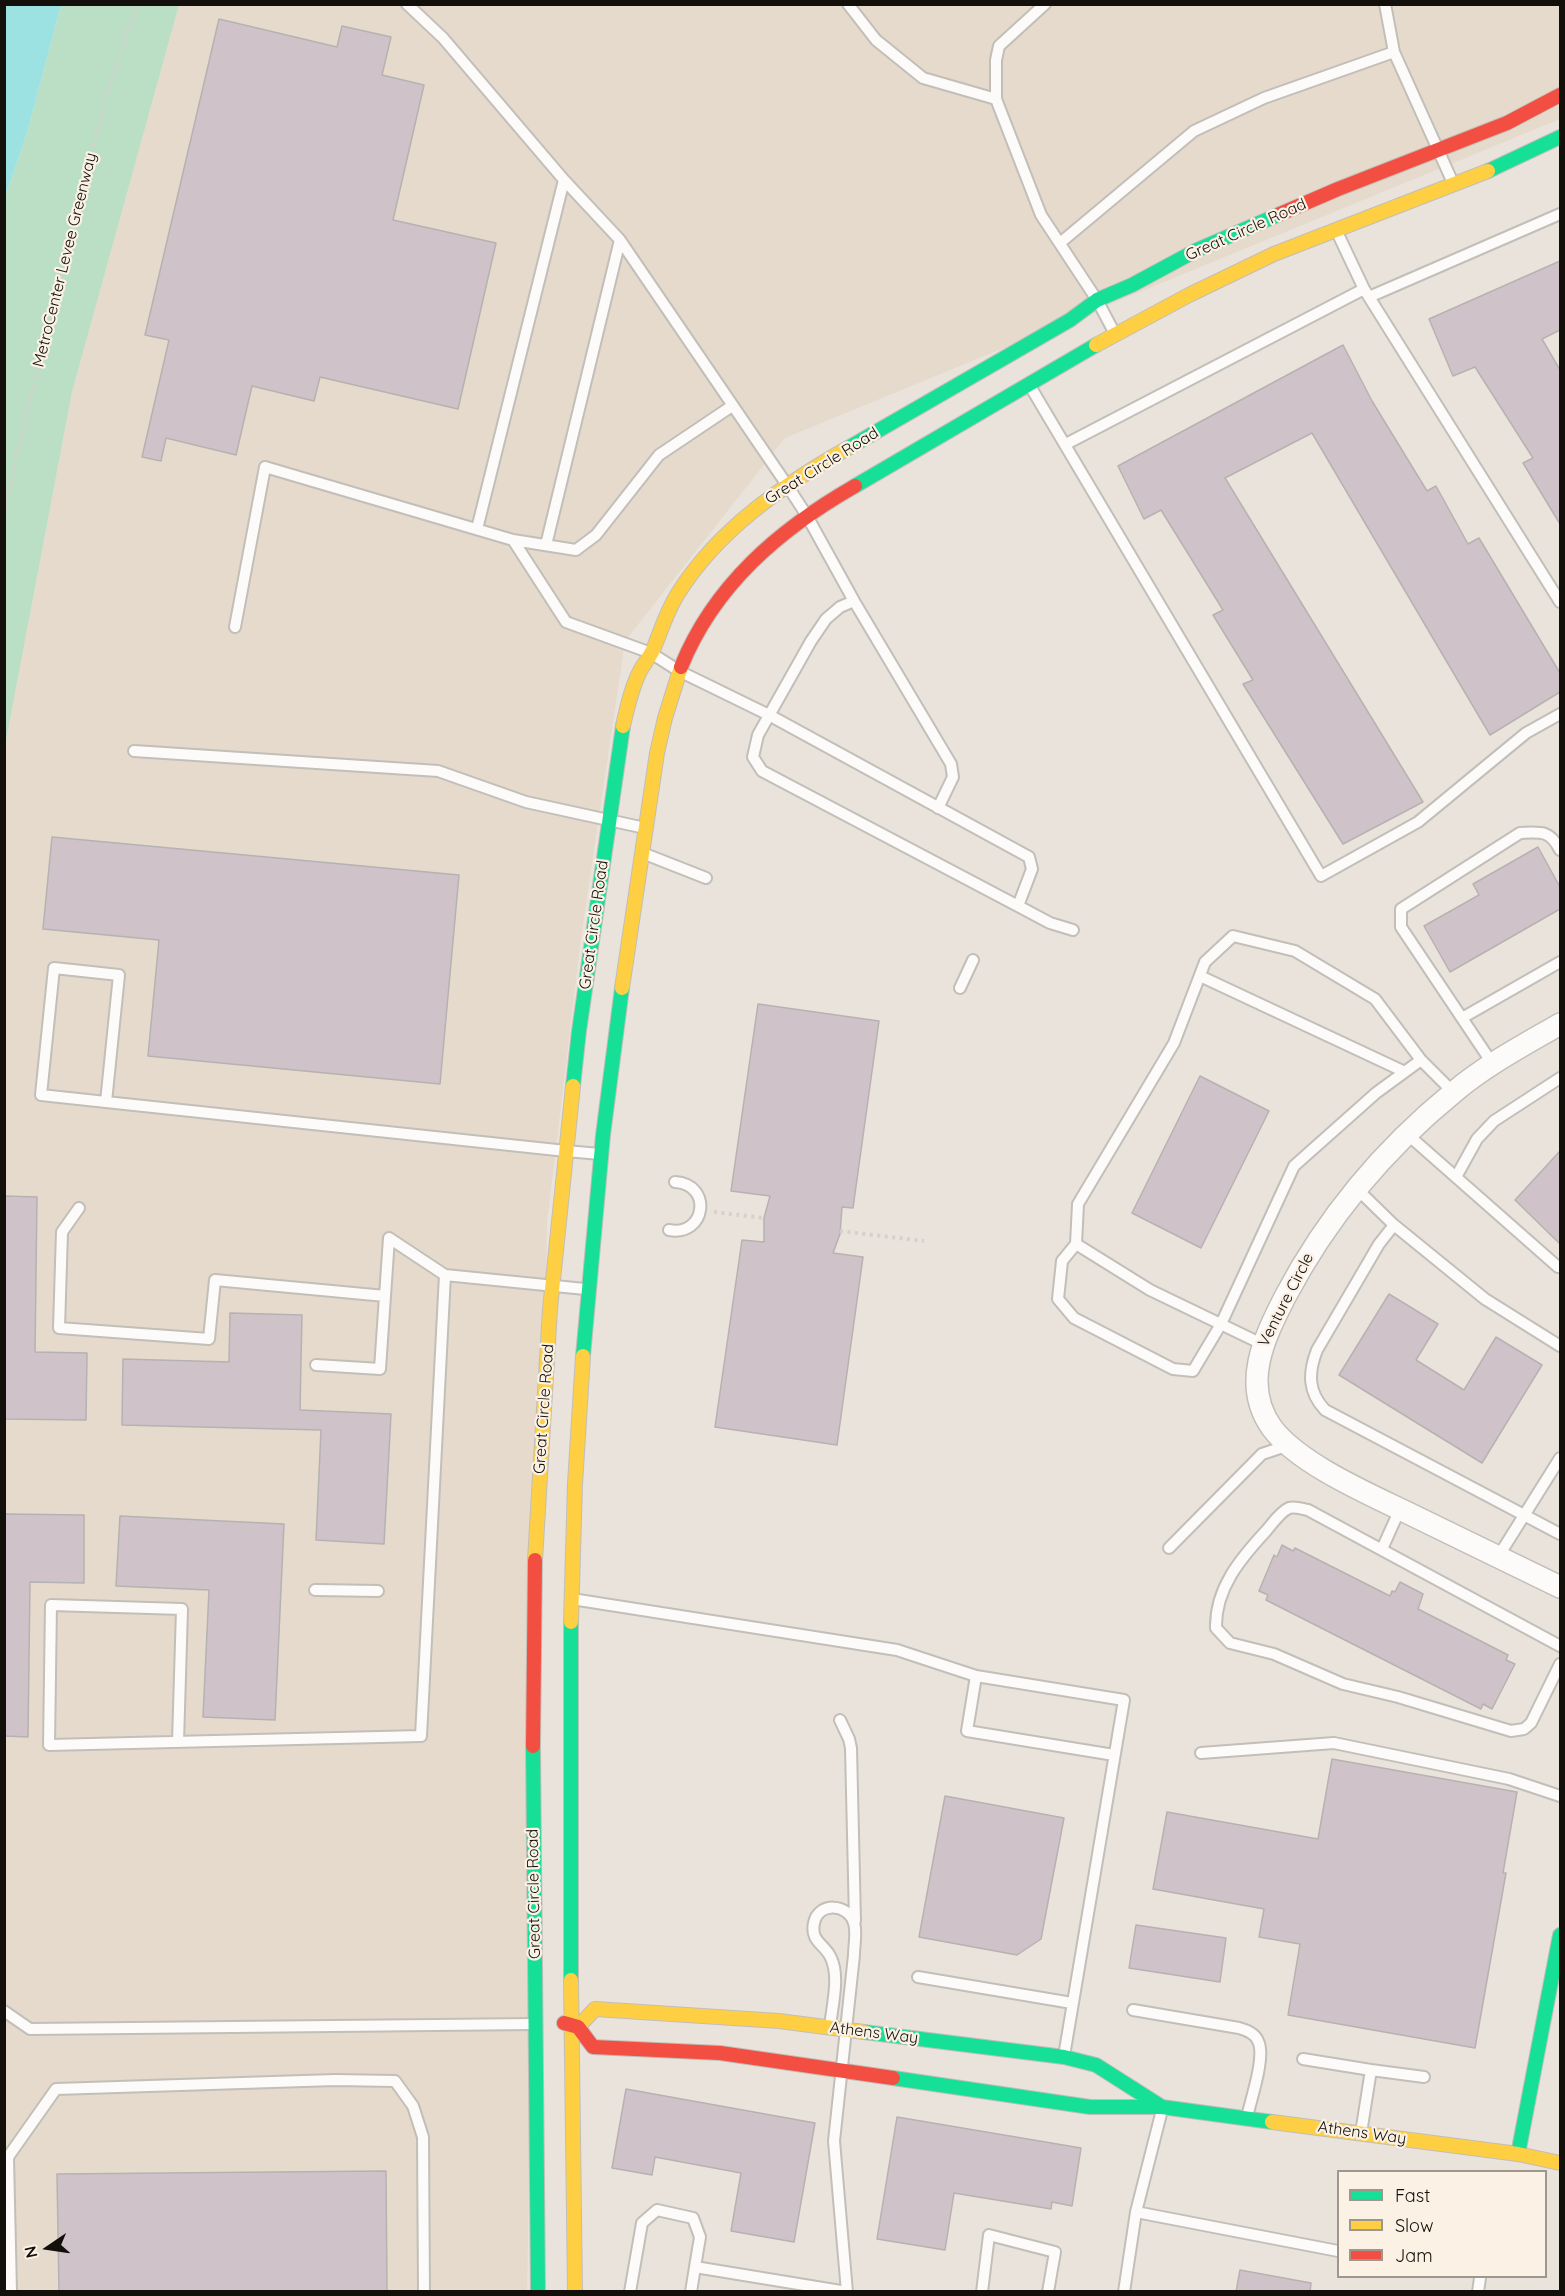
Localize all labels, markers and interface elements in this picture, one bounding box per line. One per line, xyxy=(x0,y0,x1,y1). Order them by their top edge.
street label: MetroCenter Levee Greenway xyxy=(29,151,101,369)
street label: Great Circle Road xyxy=(1183,195,1309,265)
street label: Great Circle Road xyxy=(762,423,882,509)
street label: Great Circle Road xyxy=(575,859,613,991)
street label: Venture Circle xyxy=(1254,1250,1318,1350)
street label: Great Circle Road xyxy=(530,1343,558,1475)
street label: Great Circle Road xyxy=(523,1829,545,1959)
street label: Athens Way xyxy=(829,2018,919,2048)
street label: Athens Way xyxy=(1317,2117,1407,2149)
legend xyxy=(1337,2170,1547,2278)
text: Fast xyxy=(1395,2184,1430,2207)
text: Slow xyxy=(1395,2214,1433,2237)
north arrow xyxy=(18,2218,78,2278)
text: N xyxy=(19,2244,42,2260)
text: Jam xyxy=(1395,2244,1433,2267)

